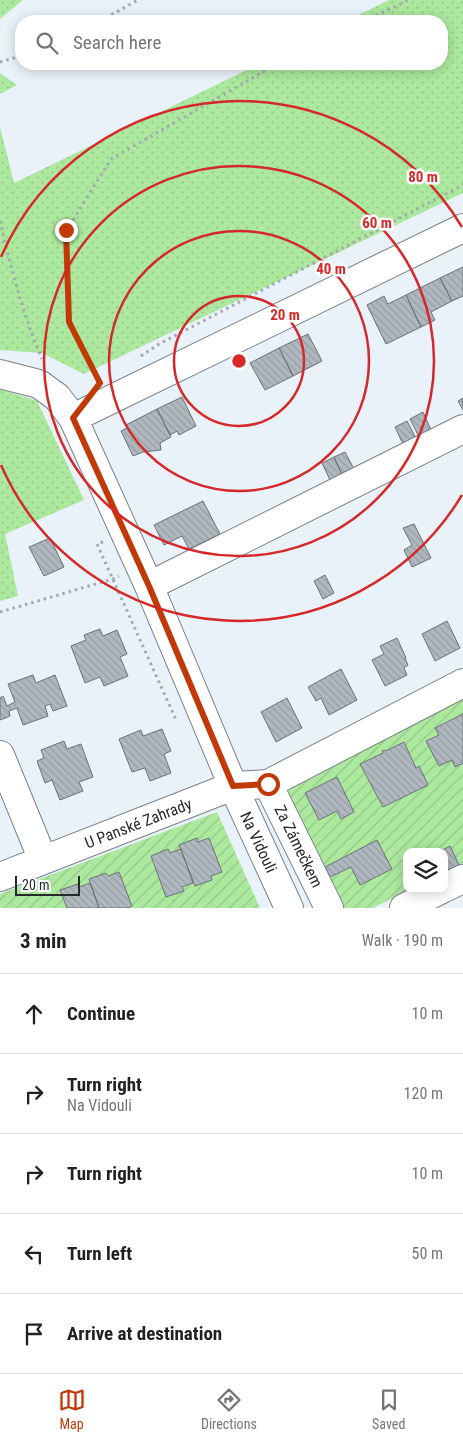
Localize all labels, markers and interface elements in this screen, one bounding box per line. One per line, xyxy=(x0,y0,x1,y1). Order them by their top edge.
search box xyxy=(15,15,448,70)
icon: search xyxy=(33,29,61,57)
text: Search here xyxy=(73,31,161,54)
text: 80 m xyxy=(408,168,438,186)
text: 60 m xyxy=(362,214,392,232)
route end xyxy=(55,219,78,242)
text: 40 m xyxy=(316,260,346,278)
text: 20 m xyxy=(270,306,300,324)
centre of rings xyxy=(230,352,248,370)
route start xyxy=(257,773,280,796)
street label: U Panské Zahrady xyxy=(82,794,195,853)
street label: Za Zámečkem xyxy=(270,802,327,891)
street label: Na Vidouli xyxy=(236,809,281,876)
map controls xyxy=(403,848,448,893)
button: layers xyxy=(403,848,448,893)
scale bar xyxy=(15,873,80,896)
text: 20 m xyxy=(22,877,50,893)
text: 3 min xyxy=(20,929,67,953)
text: Walk · 190 m xyxy=(362,931,443,950)
icon: ahead xyxy=(20,1000,48,1028)
text: Continue xyxy=(67,1002,135,1025)
text: 10 m xyxy=(411,1004,443,1023)
text: Turn right xyxy=(67,1073,142,1096)
icon: right xyxy=(20,1080,48,1108)
text: 120 m xyxy=(404,1084,443,1103)
text: Na Vidouli xyxy=(67,1096,132,1115)
icon: right xyxy=(20,1160,48,1188)
text: Turn right xyxy=(67,1162,142,1185)
text: 10 m xyxy=(411,1164,443,1183)
icon: left xyxy=(20,1240,48,1268)
text: Turn left xyxy=(67,1242,132,1265)
text: 50 m xyxy=(411,1244,443,1263)
icon: arrive xyxy=(20,1320,48,1348)
text: Arrive at destination xyxy=(67,1322,222,1345)
tab: Map xyxy=(58,1386,86,1432)
tab: Directions xyxy=(201,1386,257,1432)
tab: Saved xyxy=(372,1386,405,1432)

